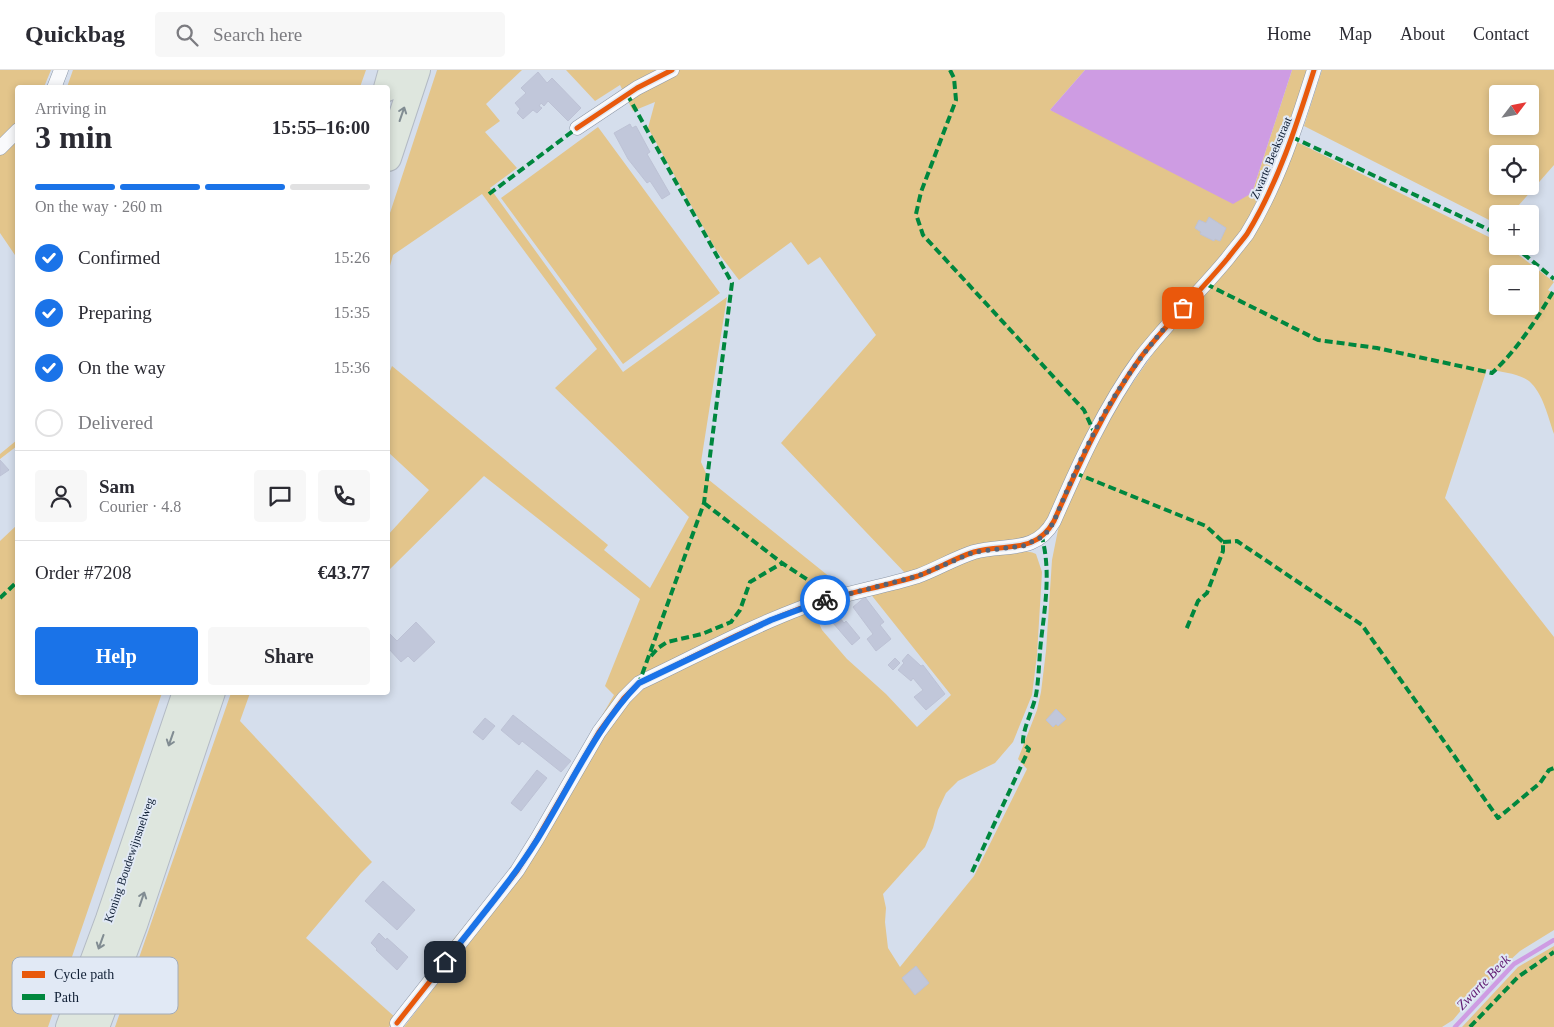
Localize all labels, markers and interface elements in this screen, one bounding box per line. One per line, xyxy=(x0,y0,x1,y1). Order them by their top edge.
search box xyxy=(155,12,505,57)
text: Quickbag xyxy=(25,21,125,47)
icon: search xyxy=(173,21,201,49)
text: Search here xyxy=(213,24,302,45)
text: Home xyxy=(1267,24,1311,44)
text: Map xyxy=(1339,24,1372,44)
text: About xyxy=(1400,24,1445,44)
text: Contact xyxy=(1473,24,1529,44)
north arrow xyxy=(1489,85,1539,135)
map controls xyxy=(1489,85,1539,315)
text: Arriving in xyxy=(35,100,107,117)
one-way arrow xyxy=(398,106,408,122)
street label: Zwarte Beekstraat xyxy=(1247,114,1295,201)
text: 15:55–16:00 xyxy=(272,117,370,138)
text: 3 min xyxy=(35,119,112,155)
button: locate xyxy=(1489,145,1539,195)
text: On the way · 260 m xyxy=(35,198,163,215)
button: + xyxy=(1489,205,1539,255)
icon: check xyxy=(35,244,63,272)
text: Confirmed xyxy=(78,247,160,268)
text: 15:26 xyxy=(334,249,370,266)
button: − xyxy=(1489,265,1539,315)
pin xyxy=(1162,287,1204,329)
icon: bag xyxy=(1169,294,1197,322)
icon: check xyxy=(35,299,63,327)
text: Preparing xyxy=(78,302,152,323)
text: 15:35 xyxy=(334,304,370,321)
icon: check xyxy=(35,354,63,382)
text: On the way xyxy=(78,357,166,378)
text: 15:36 xyxy=(334,359,370,376)
text: Delivered xyxy=(78,412,153,433)
button: person xyxy=(35,470,87,522)
button: chat xyxy=(254,470,306,522)
button: phone xyxy=(318,470,370,522)
text: Sam xyxy=(99,476,135,497)
text: Courier · 4.8 xyxy=(99,498,181,515)
text: Order #7208 xyxy=(35,562,132,583)
text: €43.77 xyxy=(318,562,370,583)
courier xyxy=(800,575,850,625)
icon: bike xyxy=(811,586,839,614)
button: Help xyxy=(35,627,198,685)
button: Share xyxy=(208,627,370,685)
one-way arrow xyxy=(165,730,175,746)
street label: Koning Boudewijnsnelweg xyxy=(101,796,157,924)
one-way arrow xyxy=(138,891,148,907)
one-way arrow xyxy=(96,934,105,949)
pin xyxy=(424,941,466,983)
icon: home xyxy=(431,948,459,976)
water label: Zwarte Beek xyxy=(1454,951,1514,1013)
legend xyxy=(12,957,178,1014)
text: Cycle path xyxy=(54,967,114,982)
text: Path xyxy=(54,990,79,1005)

